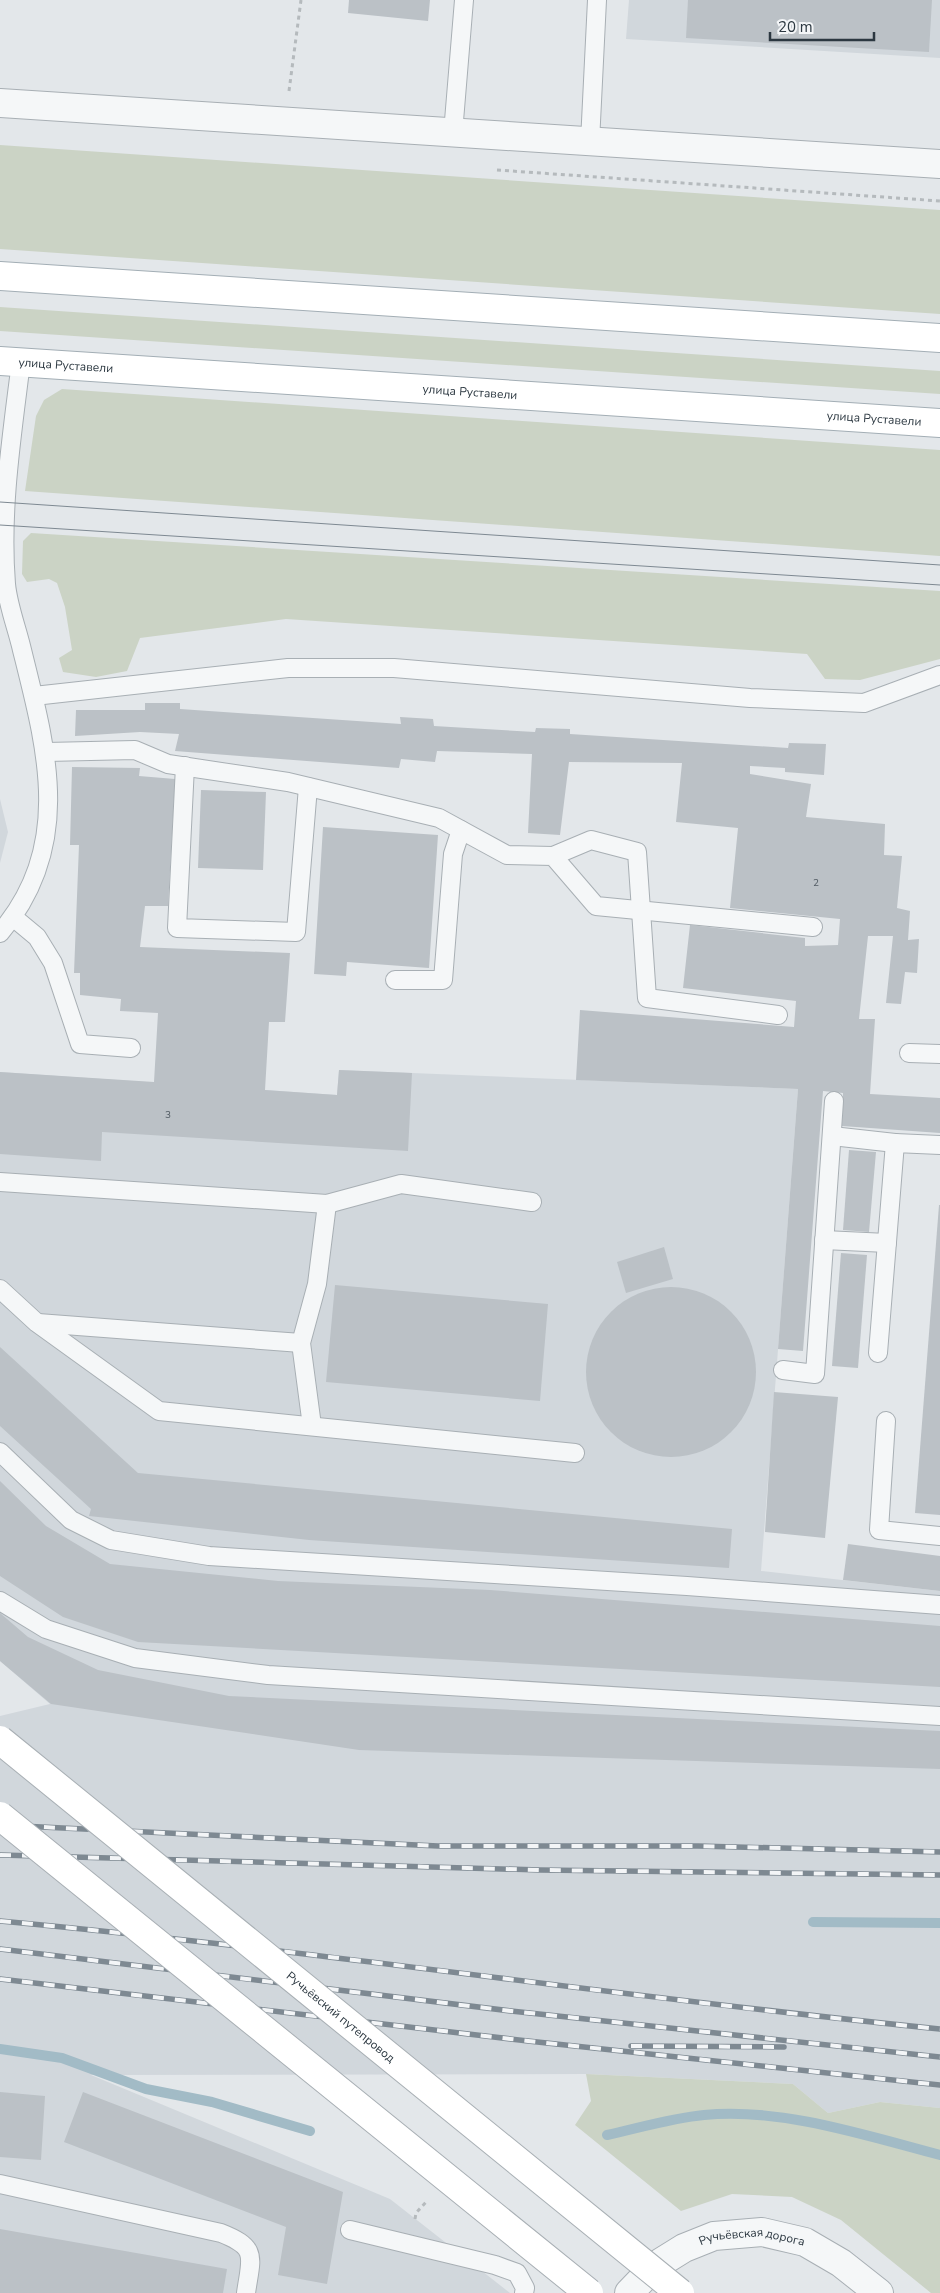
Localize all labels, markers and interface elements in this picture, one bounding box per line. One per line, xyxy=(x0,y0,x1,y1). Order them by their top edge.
scale bar xyxy=(770,10,874,42)
text: 20 m xyxy=(778,17,813,37)
street label: улица Руставели xyxy=(18,354,114,376)
street label: улица Руставели xyxy=(422,381,518,403)
street label: улица Руставели xyxy=(826,408,922,430)
house number: 2 xyxy=(813,876,819,890)
house number: 3 xyxy=(165,1108,171,1122)
street label: Ручьёвский путепровод xyxy=(283,1968,398,2066)
street label: Ручьёвская дорога xyxy=(696,2224,806,2250)

